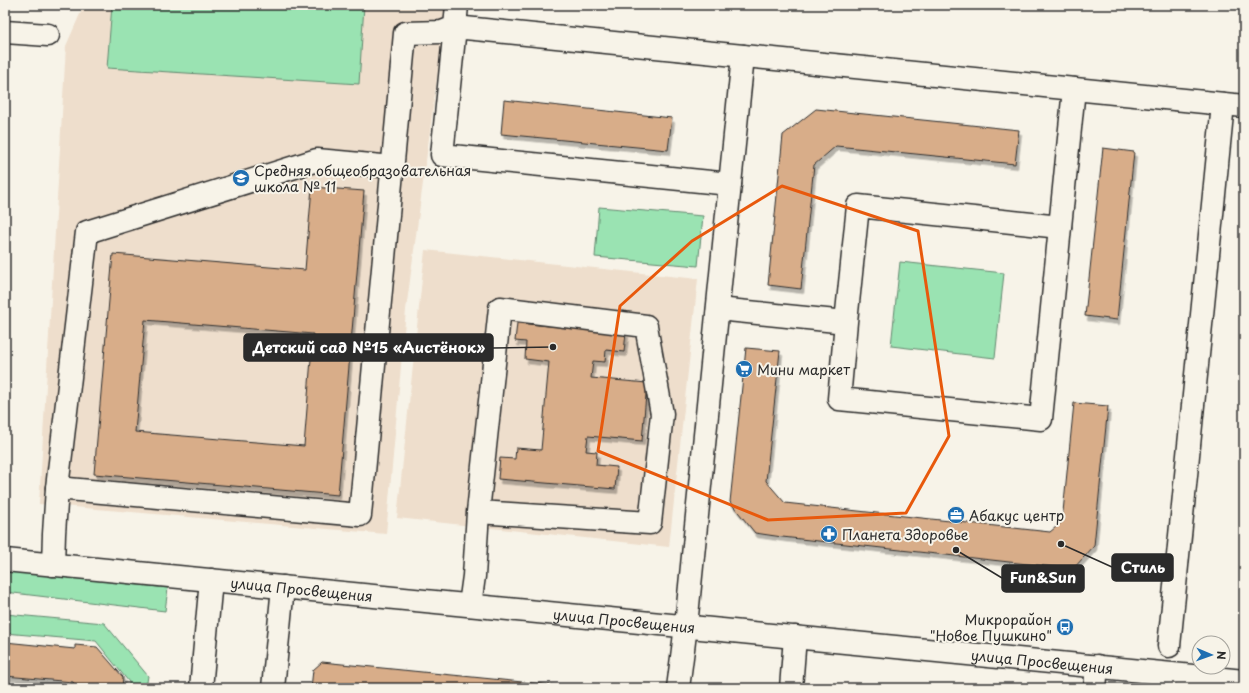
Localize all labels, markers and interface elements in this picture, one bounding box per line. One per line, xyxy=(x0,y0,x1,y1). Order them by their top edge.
place label: Средняя общеобразовательная школа № 11 xyxy=(254,160,471,197)
school or university icon: Средняя общеобразовательная школа № 11 xyxy=(231,168,251,188)
callout: Детский сад №15 «Аистёнок» xyxy=(244,334,493,361)
text: Детский сад №15 «Аистёнок» xyxy=(252,335,485,358)
supermarket icon: Мини маркет xyxy=(734,359,754,379)
place label: Мини маркет xyxy=(757,359,850,380)
office icon: Абакус центр xyxy=(946,505,966,525)
place label: Абакус центр xyxy=(969,505,1064,526)
pharmacy icon: Планета Здоровье xyxy=(819,524,839,544)
place label: Планета Здоровье xyxy=(842,524,969,545)
callout: Стиль xyxy=(1112,554,1173,581)
text: Стиль xyxy=(1121,555,1165,578)
callout: Fun&Sun xyxy=(1002,565,1084,592)
text: Fun&Sun xyxy=(1010,565,1076,588)
street label: улица Просвещения xyxy=(230,572,374,606)
street label: улица Просвещения xyxy=(552,603,696,638)
place label: Микрорайон "Новое Пушкино" xyxy=(930,609,1052,646)
bus stop icon: Микрорайон "Новое Пушкино" xyxy=(1055,617,1075,637)
north arrow xyxy=(1191,635,1231,675)
street label: улица Просвещения xyxy=(970,644,1114,679)
text: N xyxy=(1213,651,1230,660)

